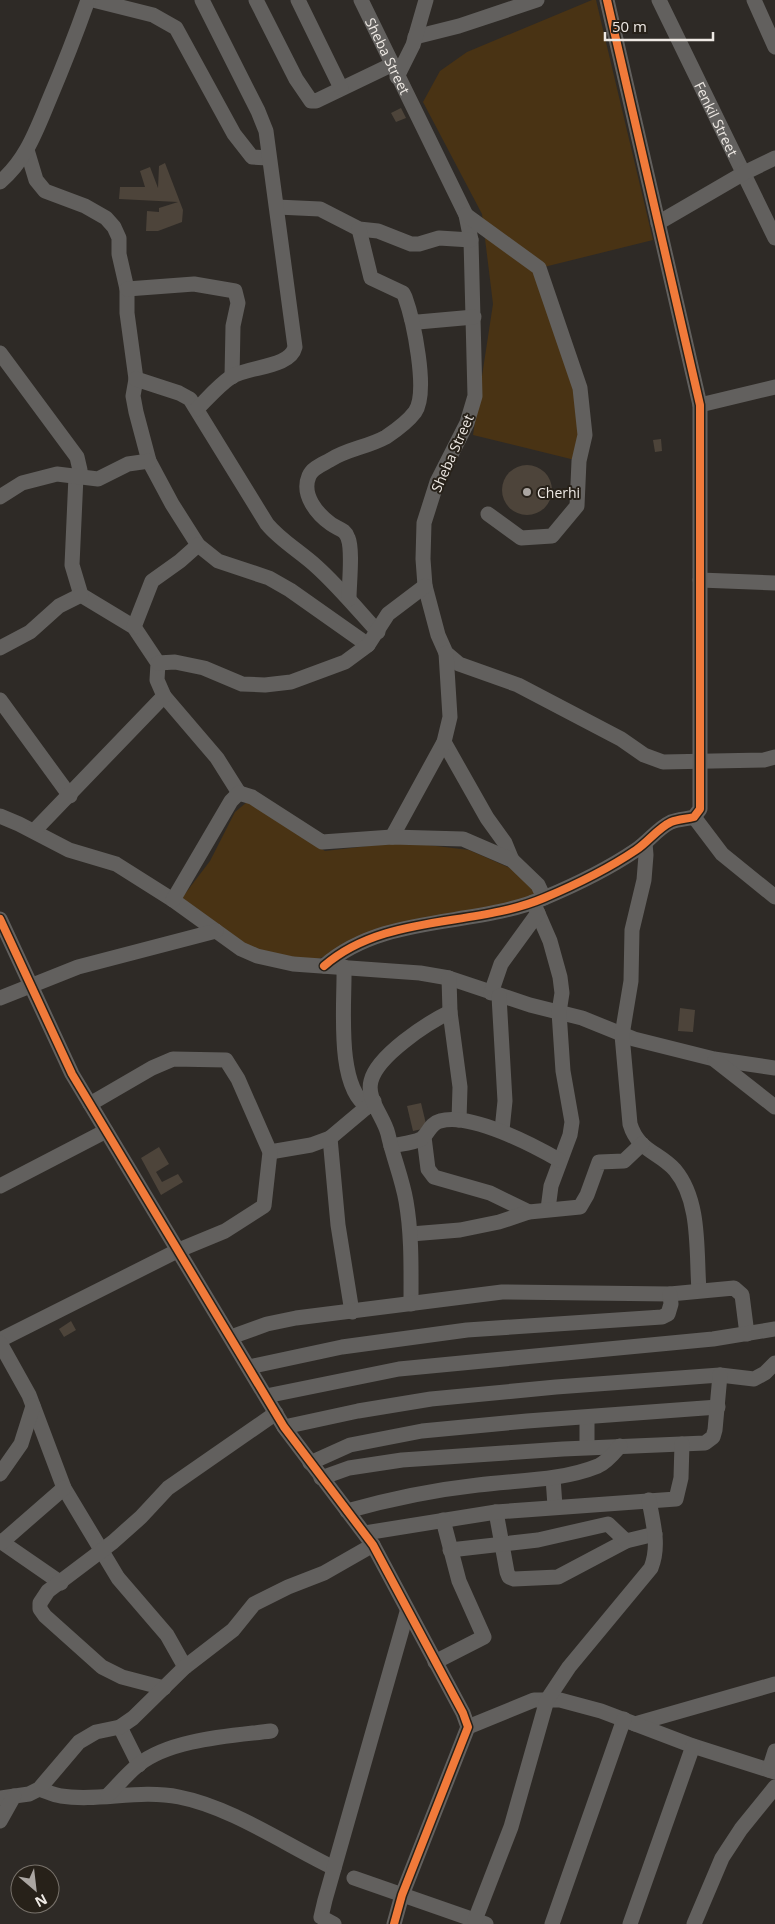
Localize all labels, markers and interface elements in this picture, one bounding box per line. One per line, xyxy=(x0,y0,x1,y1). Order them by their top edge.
scale bar xyxy=(605,10,712,42)
street label: Sheba Street xyxy=(361,14,415,97)
text: 50 m xyxy=(612,16,647,36)
street label: Fenkil Street xyxy=(691,78,743,159)
street label: Sheba Street xyxy=(426,411,478,495)
place label: Cherhi xyxy=(537,483,580,502)
marker: Cherhi xyxy=(521,486,533,498)
north arrow xyxy=(10,1864,60,1914)
text: N xyxy=(32,1890,51,1912)

